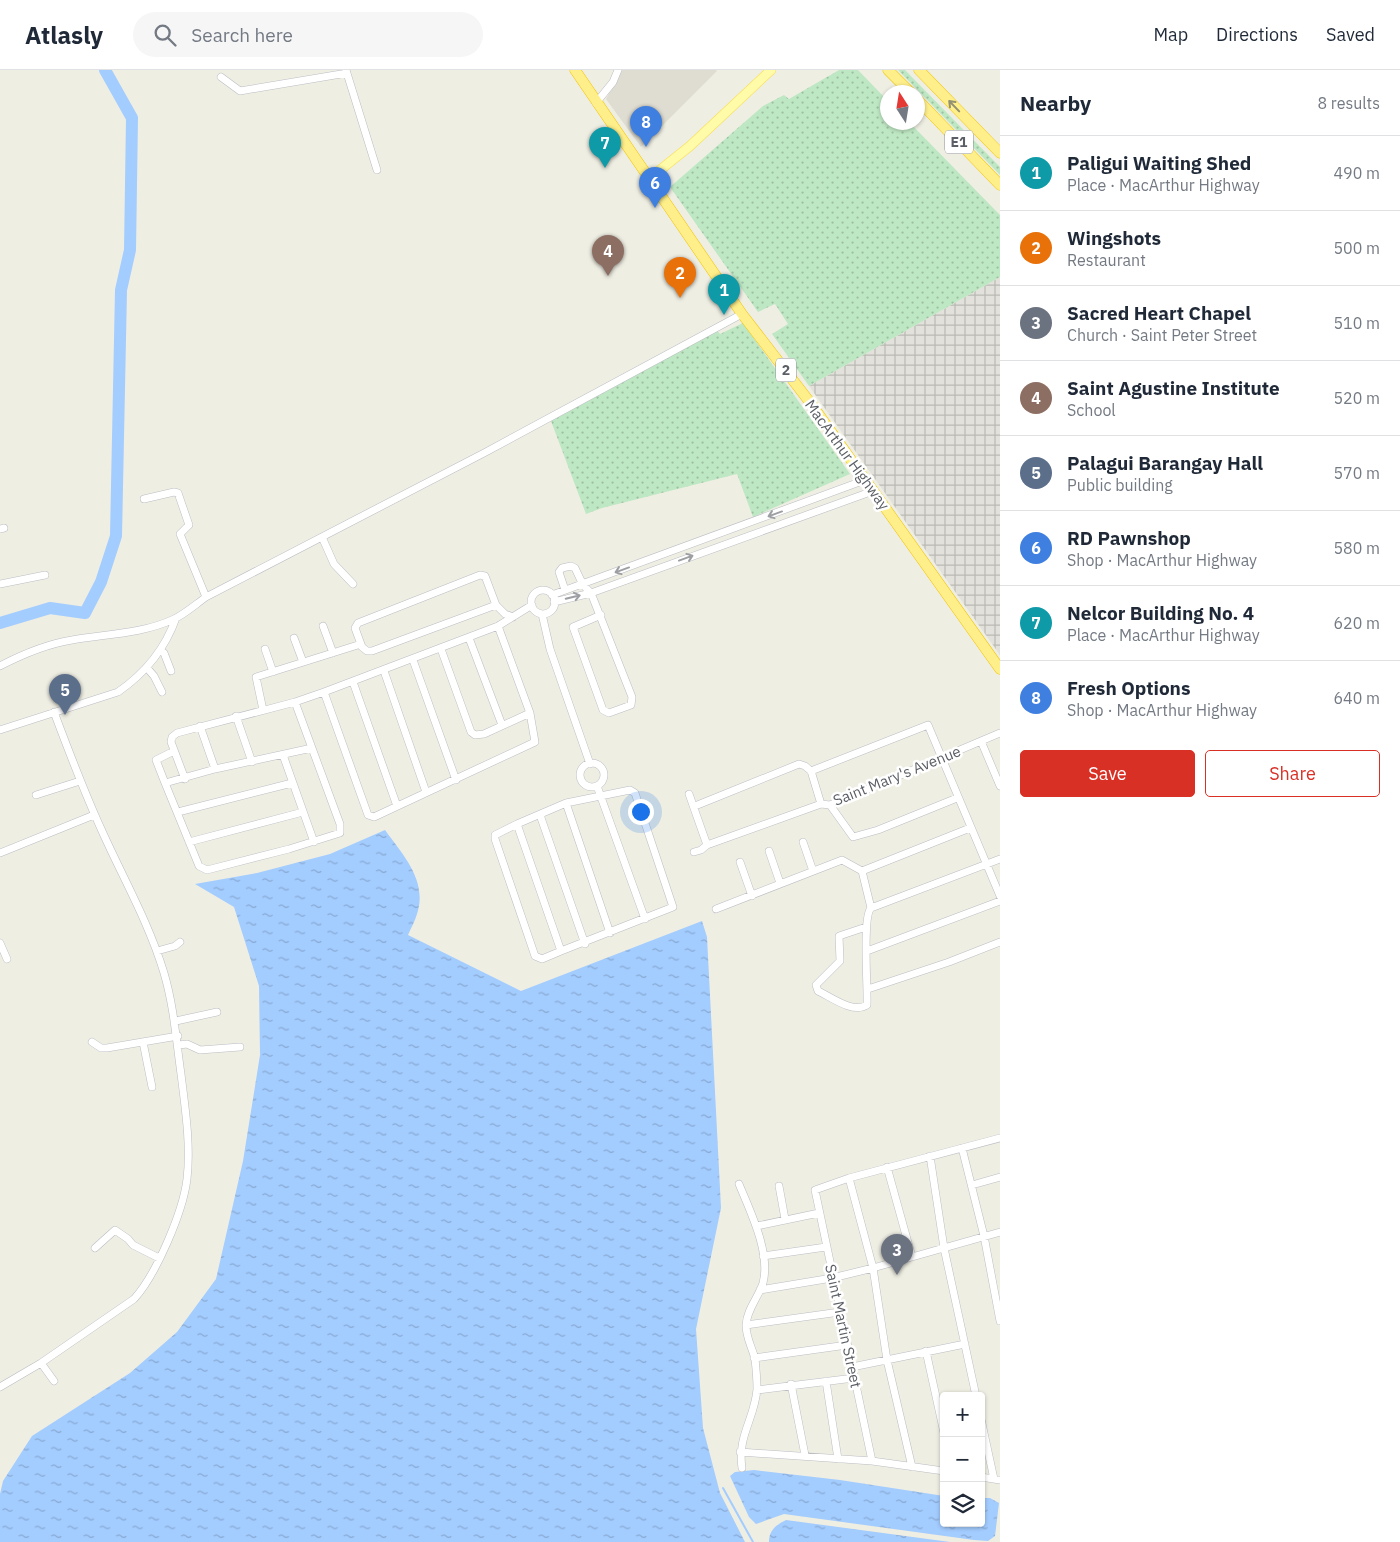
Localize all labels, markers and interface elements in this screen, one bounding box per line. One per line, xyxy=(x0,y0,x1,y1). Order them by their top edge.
search box xyxy=(133,12,483,57)
text: Atlasly xyxy=(25,19,103,51)
icon: search xyxy=(151,21,179,49)
text: Search here xyxy=(191,23,293,47)
text: Map xyxy=(1153,23,1188,46)
text: Directions xyxy=(1216,23,1298,46)
text: Saved xyxy=(1326,23,1375,46)
north arrow xyxy=(880,85,925,130)
text: Nearby xyxy=(1020,89,1091,117)
text: 8 results xyxy=(1317,93,1380,113)
one-way arrow xyxy=(948,100,960,112)
pin: 8 xyxy=(630,106,662,147)
pin: 7 xyxy=(589,127,621,168)
road number: E1 xyxy=(945,131,973,154)
text: Paligui Waiting Shed xyxy=(1067,151,1251,175)
text: 1 xyxy=(1031,163,1041,183)
text: 490 m xyxy=(1333,163,1380,183)
pin: 6 xyxy=(639,167,671,208)
text: Place · MacArthur Highway xyxy=(1067,175,1260,195)
text: Wingshots xyxy=(1067,226,1161,250)
pin: 4 xyxy=(592,235,624,276)
text: 2 xyxy=(1031,238,1041,258)
text: 500 m xyxy=(1333,238,1380,258)
text: Restaurant xyxy=(1067,250,1146,270)
pin: 2 xyxy=(664,257,696,298)
pin: 1 xyxy=(708,274,740,315)
text: Sacred Heart Chapel xyxy=(1067,301,1251,325)
text: 3 xyxy=(1031,313,1041,333)
text: 510 m xyxy=(1333,313,1380,333)
text: Church · Saint Peter Street xyxy=(1067,325,1257,345)
road number: 2 xyxy=(776,358,796,382)
text: Saint Agustine Institute xyxy=(1067,376,1280,400)
text: 4 xyxy=(1031,388,1041,408)
text: 520 m xyxy=(1333,388,1380,408)
street label: MacArthur Highway xyxy=(801,396,894,514)
text: School xyxy=(1067,400,1116,420)
text: Palagui Barangay Hall xyxy=(1067,451,1263,475)
text: 5 xyxy=(1031,463,1041,483)
text: 570 m xyxy=(1333,463,1380,483)
text: Public building xyxy=(1067,475,1173,495)
one-way arrow xyxy=(768,510,783,519)
text: RD Pawnshop xyxy=(1067,526,1191,550)
text: 6 xyxy=(1031,538,1041,558)
text: 580 m xyxy=(1333,538,1380,558)
text: Shop · MacArthur Highway xyxy=(1067,550,1257,570)
one-way arrow xyxy=(678,553,694,563)
one-way arrow xyxy=(615,566,631,575)
one-way arrow xyxy=(564,592,580,601)
text: Nelcor Building No. 4 xyxy=(1067,601,1254,625)
text: 7 xyxy=(1031,613,1041,633)
text: 620 m xyxy=(1333,613,1380,633)
text: Place · MacArthur Highway xyxy=(1067,625,1260,645)
pin: 5 xyxy=(49,674,81,715)
text: Fresh Options xyxy=(1067,676,1191,700)
text: 8 xyxy=(1031,688,1041,708)
text: 640 m xyxy=(1333,688,1380,708)
text: Shop · MacArthur Highway xyxy=(1067,700,1257,720)
street label: Saint Mary's Avenue xyxy=(830,741,963,810)
button: Save xyxy=(1020,750,1195,797)
button: Share xyxy=(1205,750,1380,797)
your location xyxy=(628,799,654,825)
pin: 3 xyxy=(881,1234,913,1275)
street label: Saint Martin Street xyxy=(821,1262,866,1389)
map controls xyxy=(940,1392,985,1527)
button: + xyxy=(940,1392,985,1437)
button: − xyxy=(940,1437,985,1482)
button: layers xyxy=(940,1482,985,1527)

